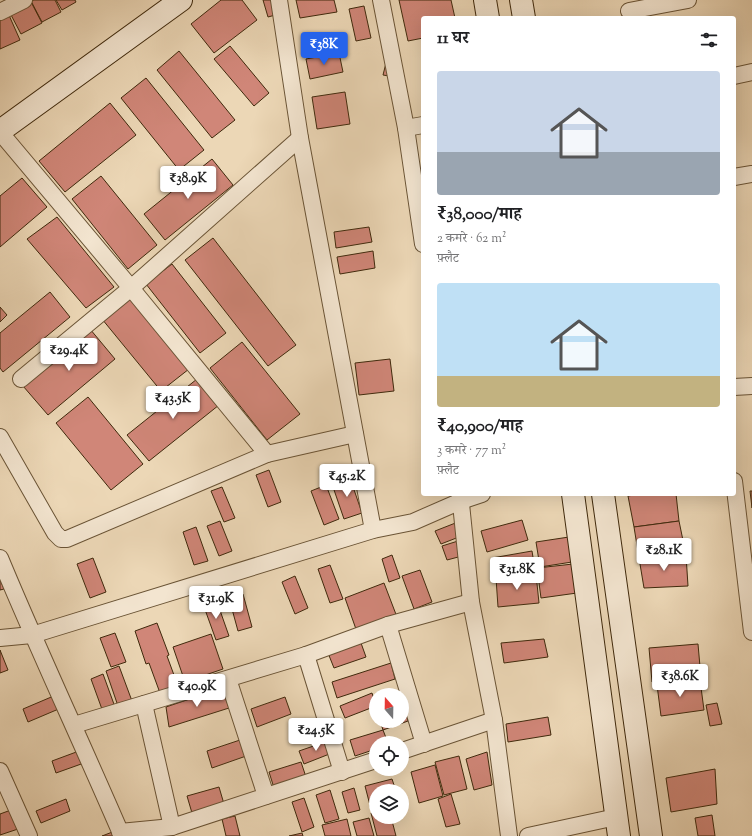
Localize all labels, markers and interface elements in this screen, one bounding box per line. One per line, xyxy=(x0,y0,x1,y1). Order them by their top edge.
text: 11 घर xyxy=(437,27,469,51)
icon: filters xyxy=(698,29,720,51)
pin: ₹38K xyxy=(300,32,348,66)
text: ₹38K xyxy=(310,36,338,54)
icon: home xyxy=(543,97,615,169)
pin: ₹38.9K xyxy=(155,166,221,200)
text: ₹38.9K xyxy=(169,170,207,188)
text: ₹38,000/माह xyxy=(437,203,522,227)
text: 2 कमरे · 62 m² xyxy=(437,230,506,248)
text: फ़्लैट xyxy=(437,250,459,268)
icon: home xyxy=(543,309,615,381)
pin: ₹29.4K xyxy=(36,338,102,372)
text: ₹29.4K xyxy=(50,342,89,360)
pin: ₹43.5K xyxy=(140,386,206,420)
text: ₹43.5K xyxy=(155,390,191,408)
text: ₹40,900/माह xyxy=(437,415,523,439)
text: 3 कमरे · 77 m² xyxy=(437,442,506,460)
text: फ़्लैट xyxy=(437,462,459,480)
pin: ₹45.2K xyxy=(314,464,380,498)
text: ₹45.2K xyxy=(328,468,366,486)
pin: ₹28.1K xyxy=(631,538,697,572)
text: ₹28.1K xyxy=(646,542,682,560)
pin: ₹31.8K xyxy=(484,557,550,591)
text: ₹31.8K xyxy=(499,561,535,579)
pin: ₹31.9K xyxy=(183,586,249,620)
text: ₹31.9K xyxy=(198,590,234,608)
pin: ₹38.6K xyxy=(647,664,713,698)
text: ₹38.6K xyxy=(661,668,699,686)
pin: ₹40.9K xyxy=(164,674,230,708)
text: ₹40.9K xyxy=(177,678,217,696)
north arrow xyxy=(369,688,409,728)
map controls xyxy=(369,688,409,824)
pin: ₹24.5K xyxy=(283,718,349,752)
text: ₹24.5K xyxy=(297,722,335,740)
button: locate xyxy=(369,736,409,776)
button: layers xyxy=(369,784,409,824)

